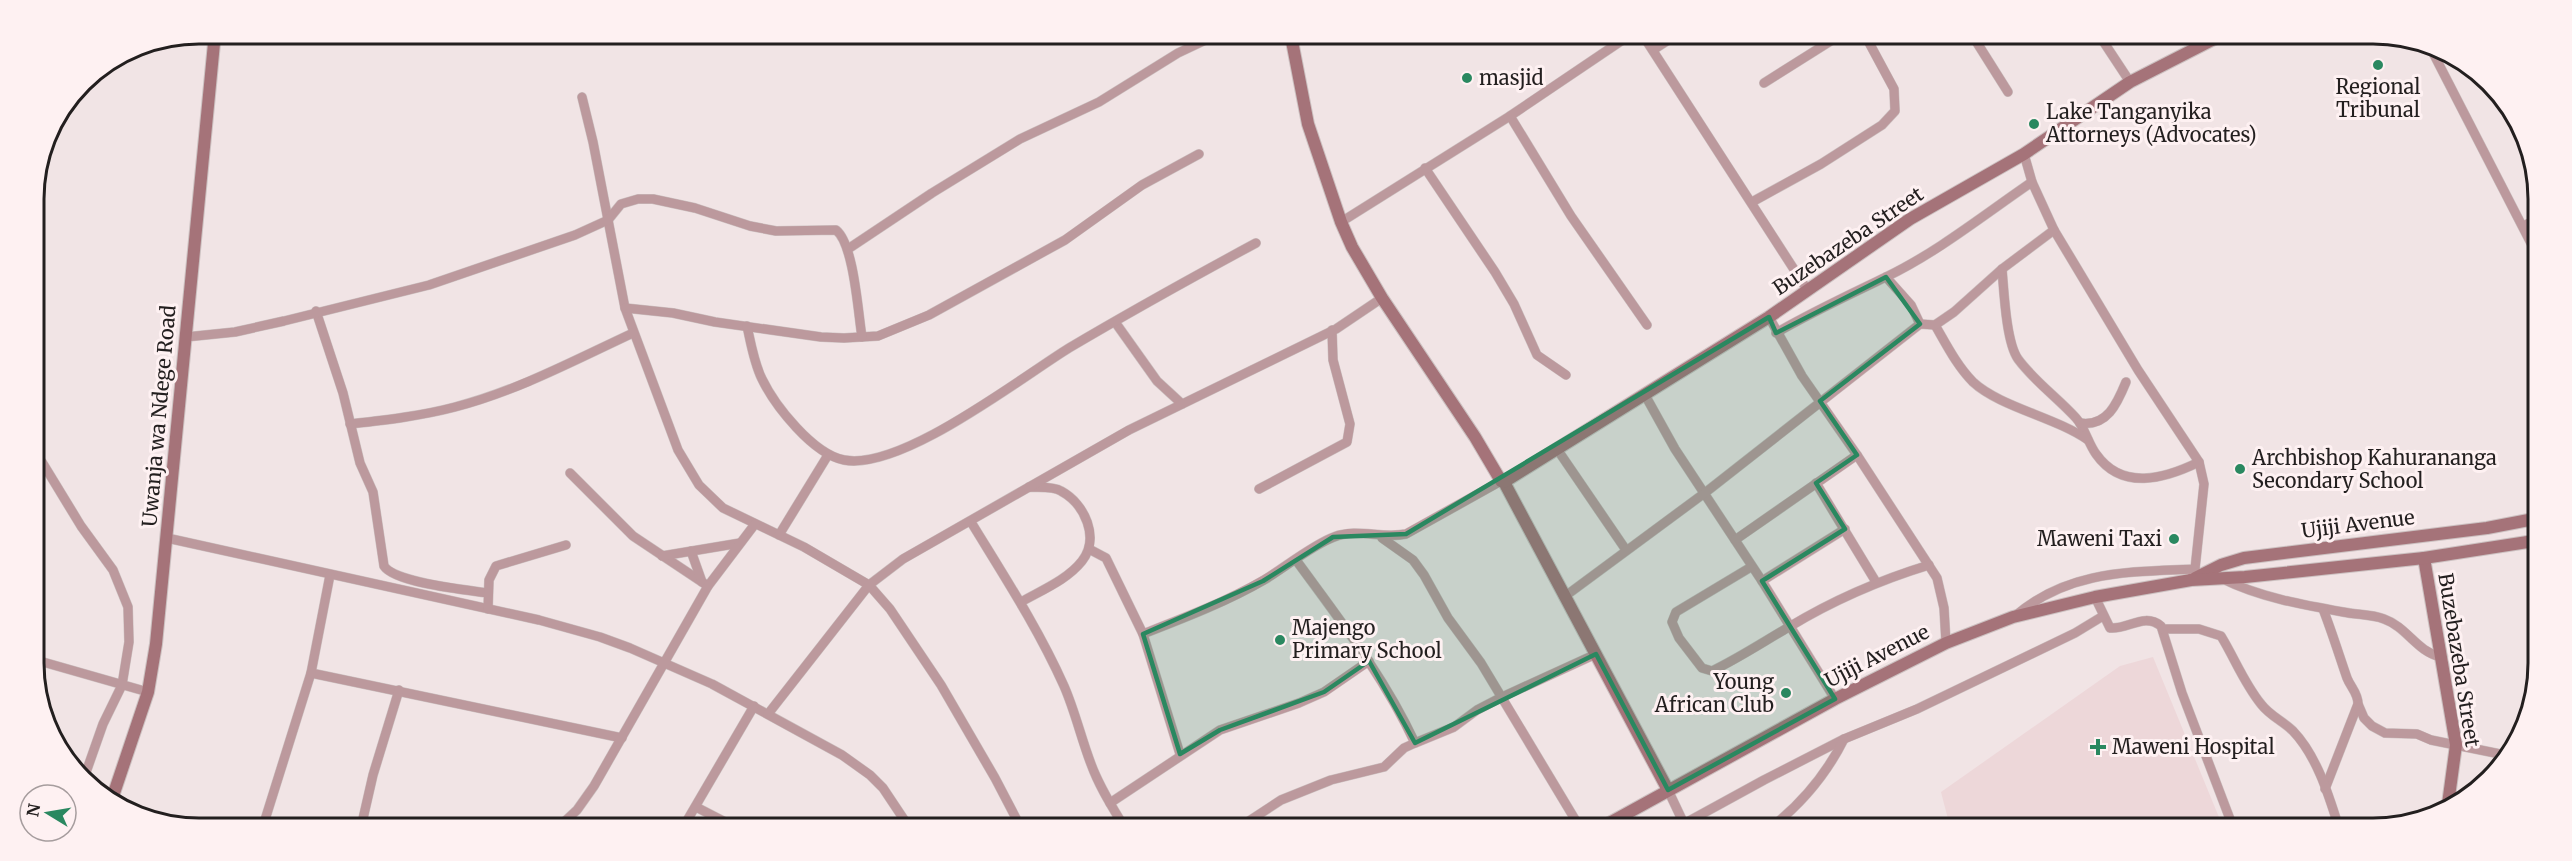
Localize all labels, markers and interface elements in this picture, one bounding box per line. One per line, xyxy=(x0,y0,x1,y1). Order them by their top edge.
marker: Regional Tribunal xyxy=(2371,58,2385,72)
place label: masjid xyxy=(1479,65,1544,90)
marker: masjid xyxy=(1460,71,1474,85)
place label: Regional Tribunal xyxy=(2336,74,2420,122)
place label: Lake Tanganyika Attorneys (Advocates) xyxy=(2045,99,2257,147)
marker: Lake Tanganyika Attorneys (Advocates) xyxy=(2027,117,2041,131)
street label: Buzebazeba Street xyxy=(1768,181,1928,300)
street label: Uwanja wa Ndege Road xyxy=(136,304,181,528)
place label: Archbishop Kahurananga Secondary School xyxy=(2251,445,2497,493)
marker: Archbishop Kahurananga Secondary School xyxy=(2233,462,2247,476)
street label: Ujiji Avenue xyxy=(2300,504,2416,543)
place label: Maweni Taxi xyxy=(2037,526,2162,551)
marker: Maweni Taxi xyxy=(2167,532,2181,546)
street label: Buzebazeba Street xyxy=(2433,571,2486,749)
place label: Majengo Primary School xyxy=(1292,615,1442,663)
street label: Ujiji Avenue xyxy=(1820,619,1933,693)
marker: Majengo Primary School xyxy=(1273,633,1287,647)
place label: Young African Club xyxy=(1654,669,1774,717)
marker: Young African Club xyxy=(1779,686,1793,700)
place label: Maweni Hospital xyxy=(2112,734,2275,759)
marker: Maweni Hospital xyxy=(2089,738,2107,756)
north arrow xyxy=(18,783,78,843)
text: N xyxy=(22,802,44,818)

